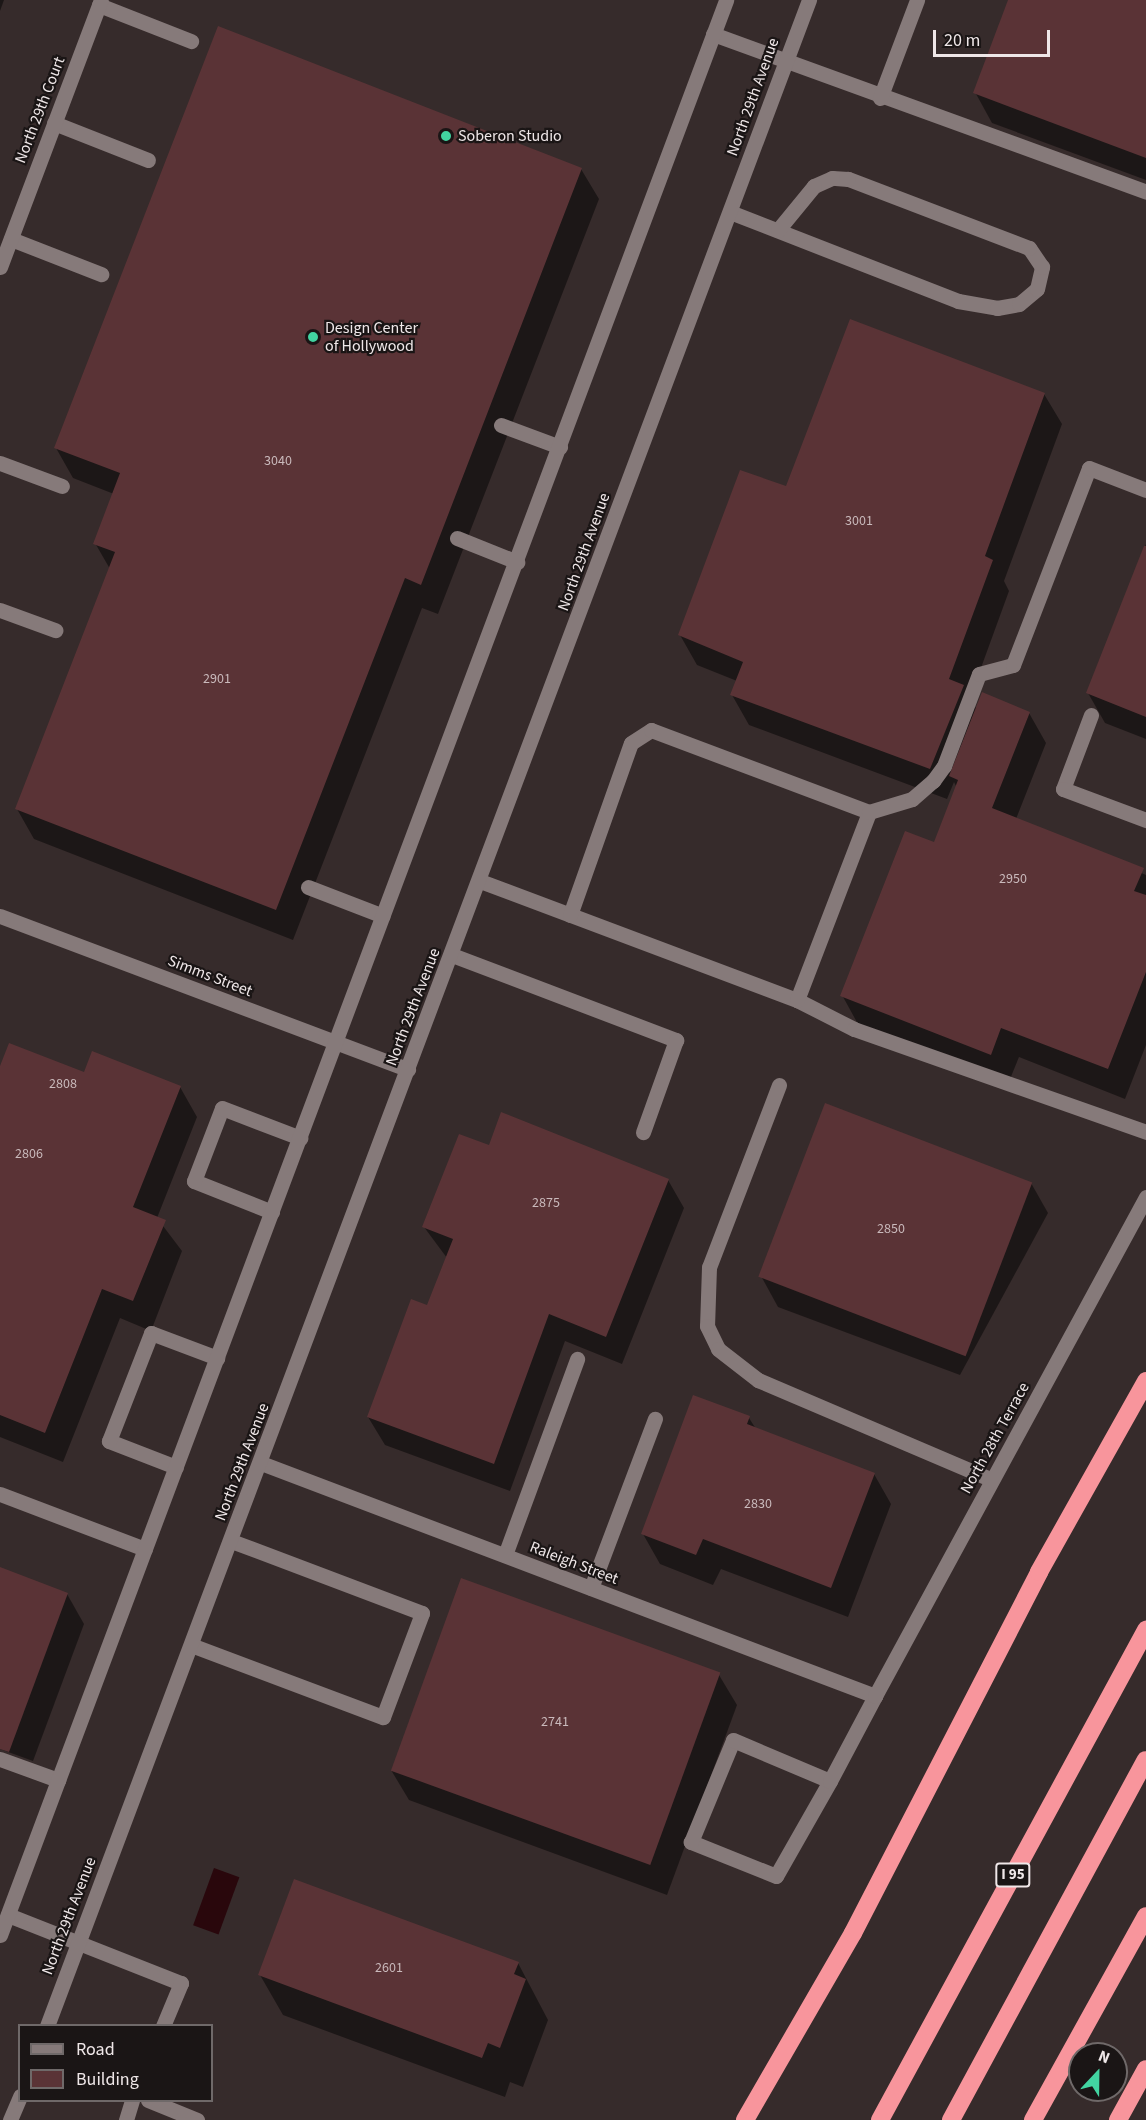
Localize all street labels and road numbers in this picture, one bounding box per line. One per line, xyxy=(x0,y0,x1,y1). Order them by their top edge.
street label: North 29th Avenue xyxy=(723,35,783,159)
street label: North 29th Court xyxy=(11,54,69,166)
street label: North 29th Avenue xyxy=(554,490,614,614)
street label: North 29th Avenue xyxy=(382,945,444,1069)
street label: Simms Street xyxy=(165,951,255,1001)
street label: North 28th Terrace xyxy=(956,1379,1034,1497)
street label: North 29th Avenue xyxy=(211,1400,273,1524)
street label: Raleigh Street xyxy=(527,1537,621,1589)
street label: North 29th Avenue xyxy=(38,1854,100,1978)
road number: I 95 xyxy=(995,1863,1031,1887)

